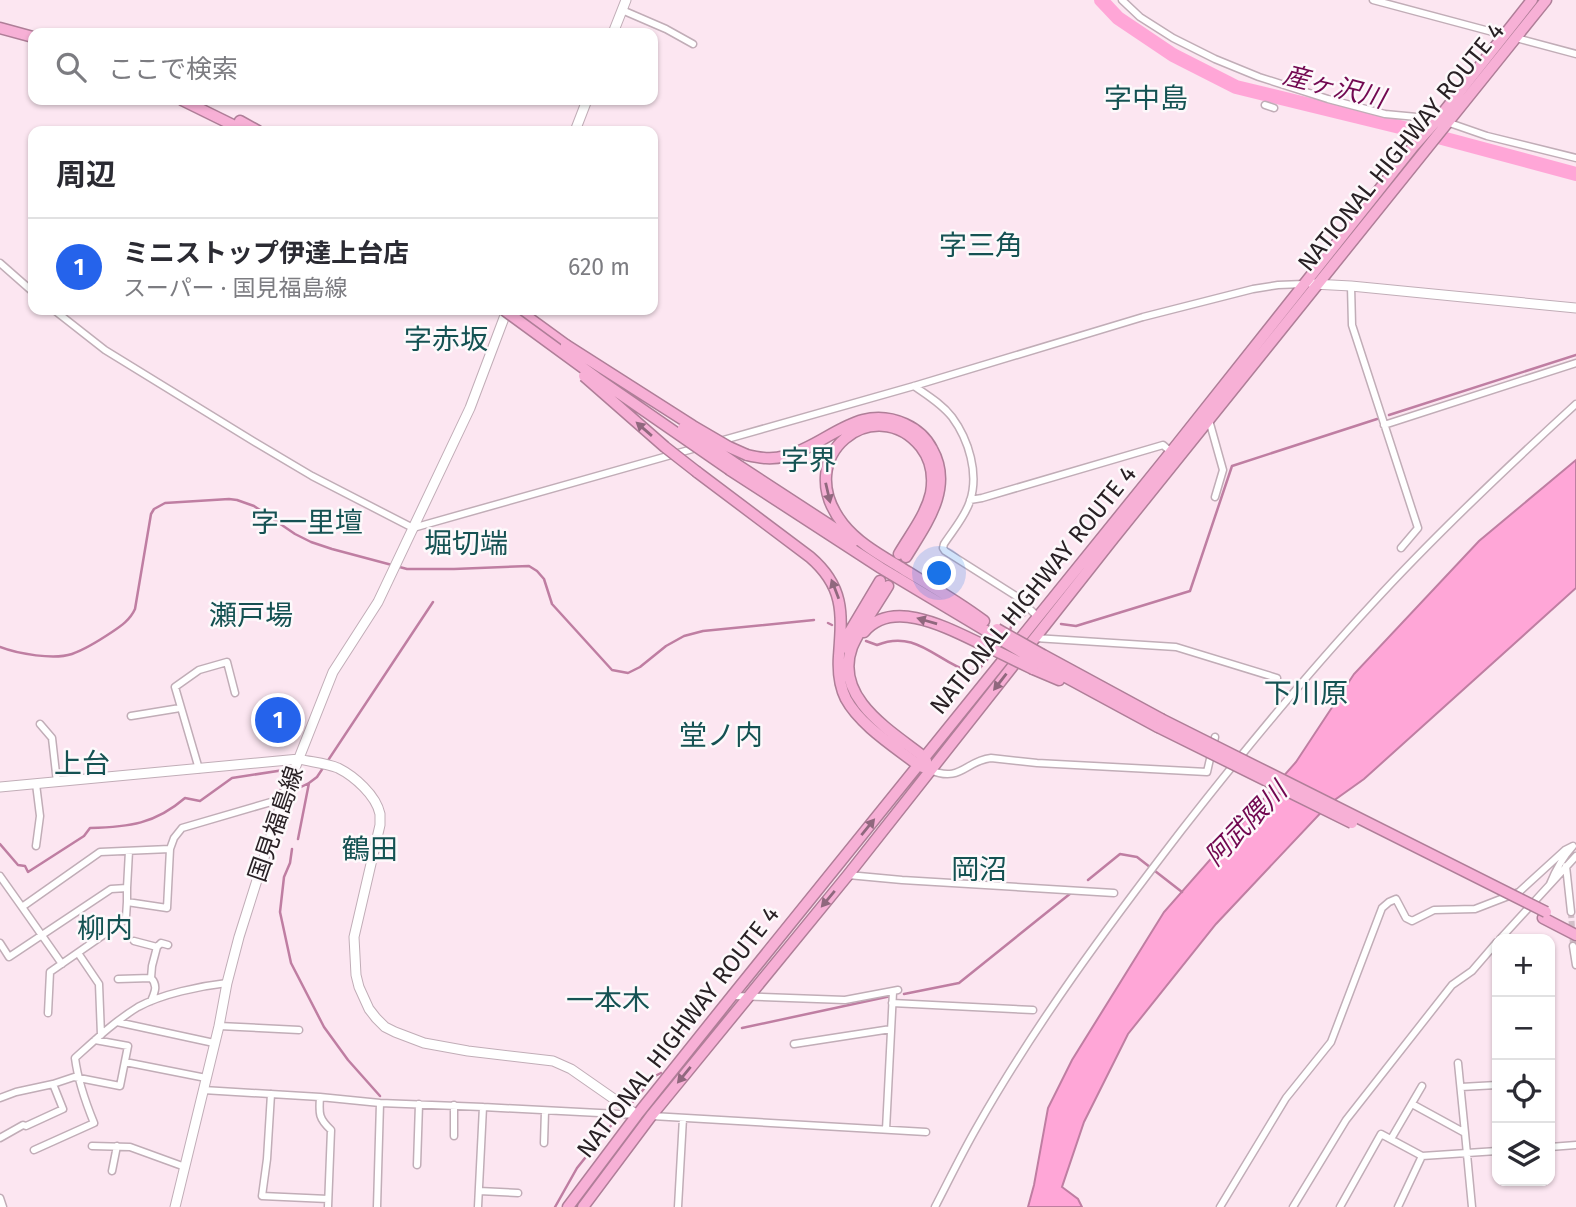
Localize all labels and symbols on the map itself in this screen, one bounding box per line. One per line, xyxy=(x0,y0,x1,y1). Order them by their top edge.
street label: NATIONAL HIGHWAY ROUTE 4 xyxy=(1292,17,1510,277)
water label: 産ヶ沢川 xyxy=(1280,59,1391,115)
district label: 字中島 xyxy=(1104,82,1188,115)
district label: 字三角 xyxy=(939,229,1023,262)
district label: 字赤坂 xyxy=(404,323,488,356)
one-way arrow xyxy=(635,422,652,437)
district label: 字界 xyxy=(781,444,837,477)
street label: NATIONAL HIGHWAY ROUTE 4 xyxy=(924,460,1142,720)
one-way arrow xyxy=(823,482,834,504)
district label: 字一里壇 xyxy=(251,506,363,539)
district label: 堀切端 xyxy=(424,527,508,560)
your location xyxy=(922,556,956,590)
one-way arrow xyxy=(829,579,840,600)
district label: 瀬戸場 xyxy=(209,599,293,632)
one-way arrow xyxy=(917,616,938,626)
one-way arrow xyxy=(992,672,1007,690)
district label: 下川原 xyxy=(1264,677,1348,710)
pin: 1 xyxy=(255,694,301,746)
district label: 堂ノ内 xyxy=(679,719,763,752)
district label: 上台 xyxy=(54,747,110,780)
street label: 国見福島線 xyxy=(243,763,309,885)
water label: 阿武隈川 xyxy=(1199,774,1295,872)
one-way arrow xyxy=(861,818,876,836)
district label: 鶴田 xyxy=(342,833,398,866)
district label: 岡沼 xyxy=(951,853,1007,886)
one-way arrow xyxy=(821,890,836,907)
street label: NATIONAL HIGHWAY ROUTE 4 xyxy=(571,900,785,1163)
district label: 柳内 xyxy=(77,912,133,945)
district label: 一本木 xyxy=(566,984,650,1017)
one-way arrow xyxy=(677,1066,692,1083)

